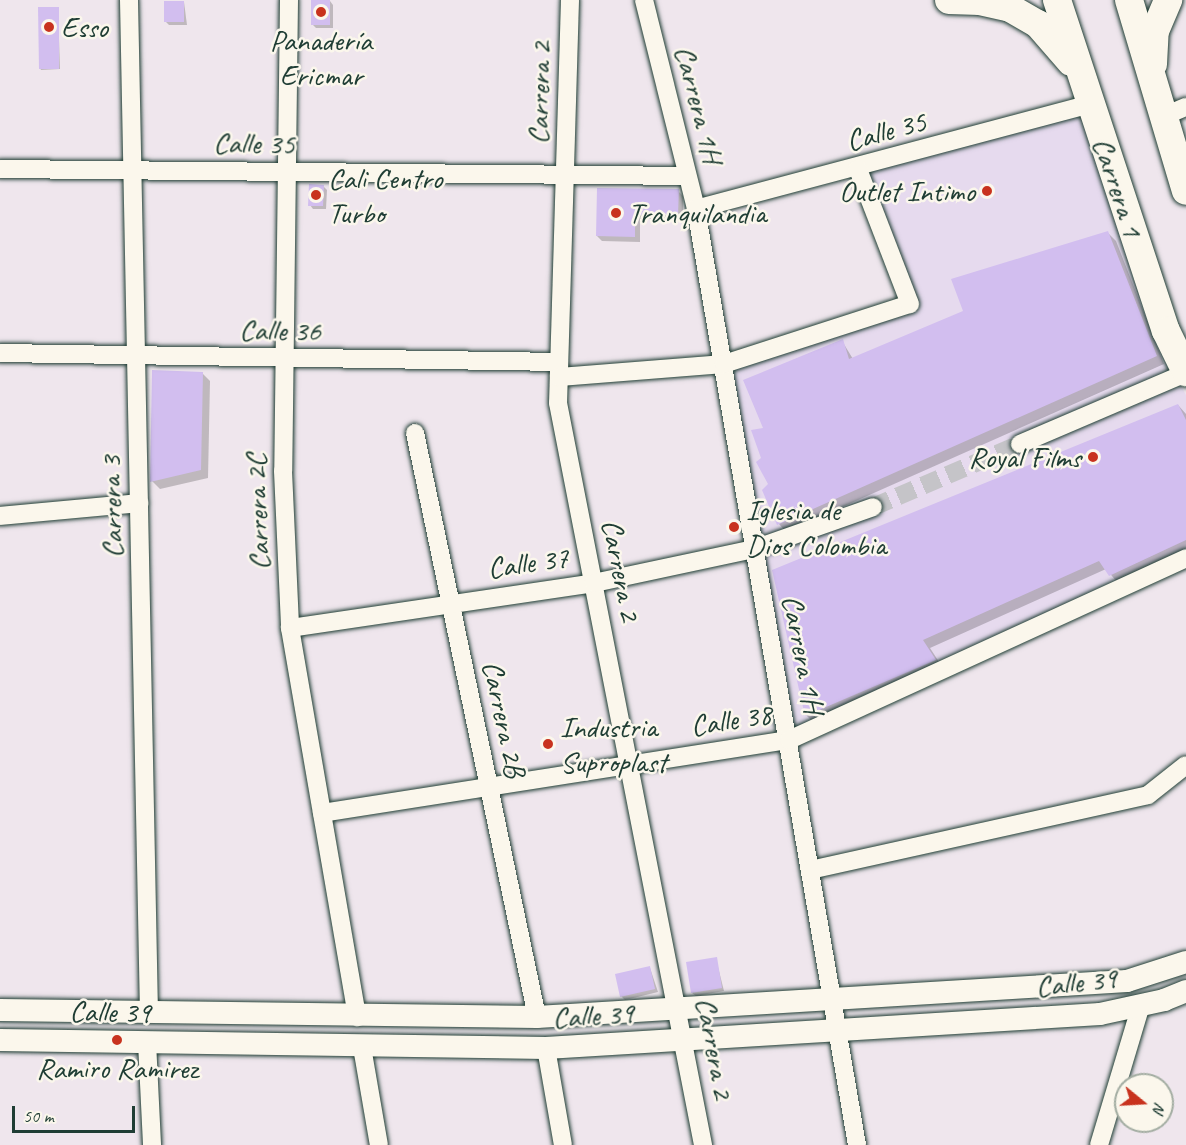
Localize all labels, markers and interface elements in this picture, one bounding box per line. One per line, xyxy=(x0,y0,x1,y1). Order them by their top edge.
marker: Panadería Ericmar xyxy=(314,5,328,19)
place label: Esso xyxy=(61,9,108,45)
marker: Esso xyxy=(42,20,56,34)
place label: Panadería Ericmar xyxy=(270,22,372,92)
street label: Carrera 2 xyxy=(519,41,559,145)
street label: Carrera 1H xyxy=(667,42,731,166)
street label: Calle 35 xyxy=(842,103,930,159)
street label: Calle 35 xyxy=(213,124,295,162)
street label: Carrera 1 xyxy=(1085,133,1151,241)
place label: Cali Centro Turbo xyxy=(328,160,442,231)
place label: Outlet Intimo xyxy=(839,173,975,209)
marker: Outlet Intimo xyxy=(980,184,994,198)
marker: Cali Centro Turbo xyxy=(309,188,323,202)
place label: Tranquilandia xyxy=(628,195,766,231)
marker: Tranquilandia xyxy=(609,206,623,220)
street label: Calle 36 xyxy=(239,311,321,349)
place label: Royal Films xyxy=(967,439,1081,475)
marker: Royal Films xyxy=(1086,450,1100,464)
street label: Carrera 2C xyxy=(237,453,277,571)
street label: Carrera 3 xyxy=(92,455,130,559)
place label: Iglesia de Dios Colombia xyxy=(746,492,888,562)
street label: Carrera 2 xyxy=(594,516,648,624)
marker: Iglesia de Dios Colombia xyxy=(727,520,741,534)
street label: Calle 37 xyxy=(485,540,571,586)
street label: Carrera 1H xyxy=(774,592,832,716)
street label: Carrera 2B xyxy=(474,658,534,780)
street label: Calle 38 xyxy=(688,696,774,744)
place label: Industria Suproplast xyxy=(560,709,667,780)
marker: Industria Suproplast xyxy=(541,737,555,751)
street label: Calle 39 xyxy=(1034,960,1118,1004)
street label: Calle 39 xyxy=(69,993,151,1031)
street label: Carrera 2 xyxy=(688,994,742,1102)
street label: Calle 39 xyxy=(551,995,635,1035)
marker: Ramiro Ramirez xyxy=(110,1033,124,1047)
place label: Ramiro Ramirez xyxy=(36,1050,198,1086)
north arrow xyxy=(1114,1073,1174,1133)
scale bar xyxy=(15,1094,138,1132)
text: N xyxy=(1148,1100,1170,1116)
text: 50 m xyxy=(23,1105,54,1127)

